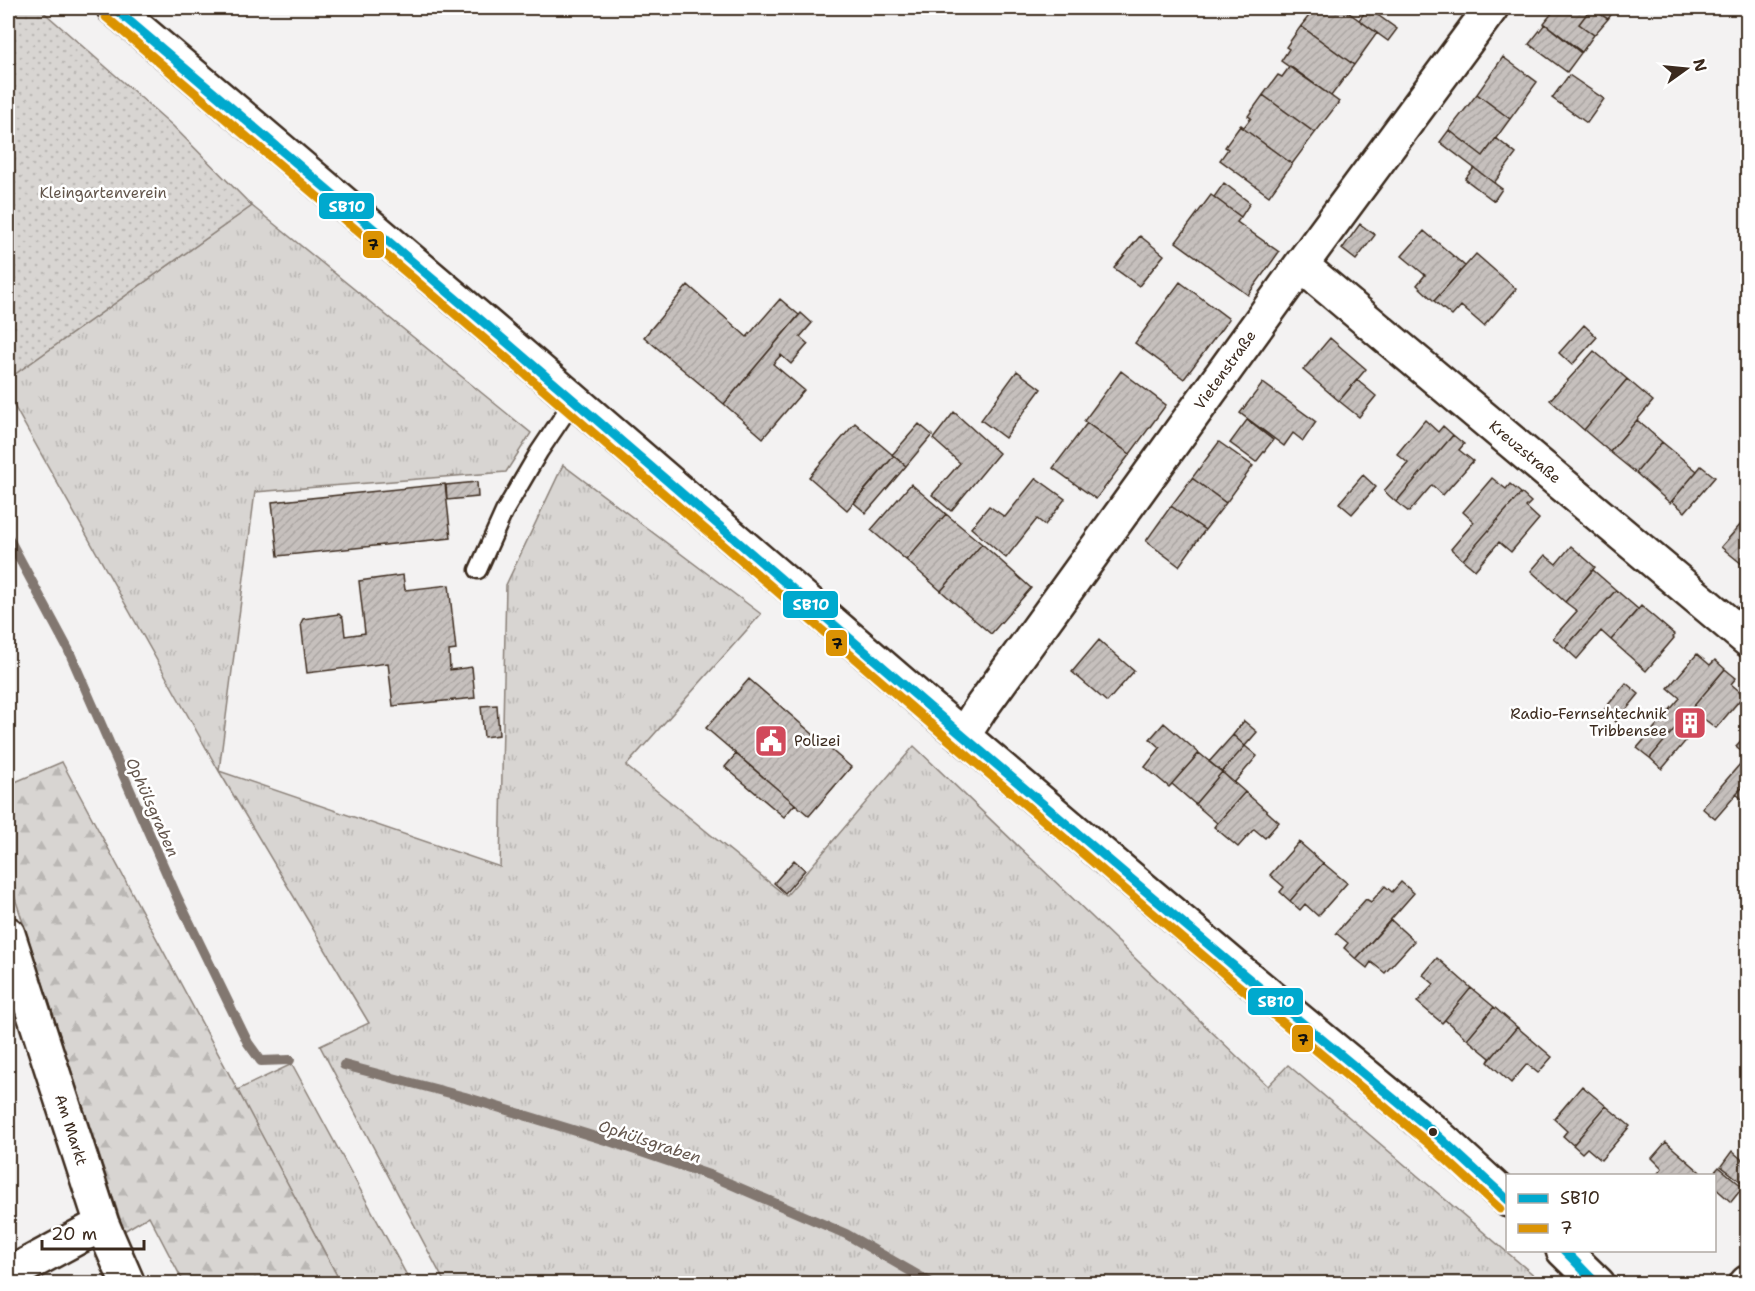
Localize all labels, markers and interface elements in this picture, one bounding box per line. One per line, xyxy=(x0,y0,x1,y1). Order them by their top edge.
north arrow xyxy=(1656,39,1716,99)
text: N xyxy=(1688,56,1712,74)
park label: Kleingartenverein xyxy=(39,183,167,203)
line badge: SB10 xyxy=(318,192,375,220)
text: SB10 xyxy=(328,196,366,217)
line badge: 7 xyxy=(362,230,385,259)
text: 7 xyxy=(367,234,379,255)
street label: Vietenstraße xyxy=(1189,326,1261,414)
street label: Kreuzstraße xyxy=(1485,416,1565,488)
line badge: SB10 xyxy=(782,590,839,619)
text: SB10 xyxy=(792,594,830,615)
line badge: 7 xyxy=(825,629,848,657)
text: 7 xyxy=(831,633,843,654)
place label: Radio-Fernsehtechnik Tribbensee xyxy=(1510,704,1667,741)
building icon: Radio-Fernsehtechnik Tribbensee xyxy=(1672,705,1708,741)
public building icon: Polizei xyxy=(753,723,789,759)
place label: Polizei xyxy=(794,731,841,751)
water label: Ophülsgraben xyxy=(121,754,184,860)
line badge: SB10 xyxy=(1247,987,1304,1016)
text: SB10 xyxy=(1257,991,1295,1012)
line badge: 7 xyxy=(1291,1024,1314,1053)
text: 7 xyxy=(1297,1029,1309,1050)
street label: Am Markt xyxy=(50,1092,92,1168)
water label: Ophülsgraben xyxy=(596,1115,704,1168)
unlabelled marker xyxy=(1427,1126,1439,1138)
legend xyxy=(1506,1174,1716,1252)
text: SB10 xyxy=(1560,1186,1600,1210)
scale bar xyxy=(42,1213,144,1251)
text: 7 xyxy=(1560,1216,1573,1240)
text: 20 m xyxy=(51,1222,97,1246)

